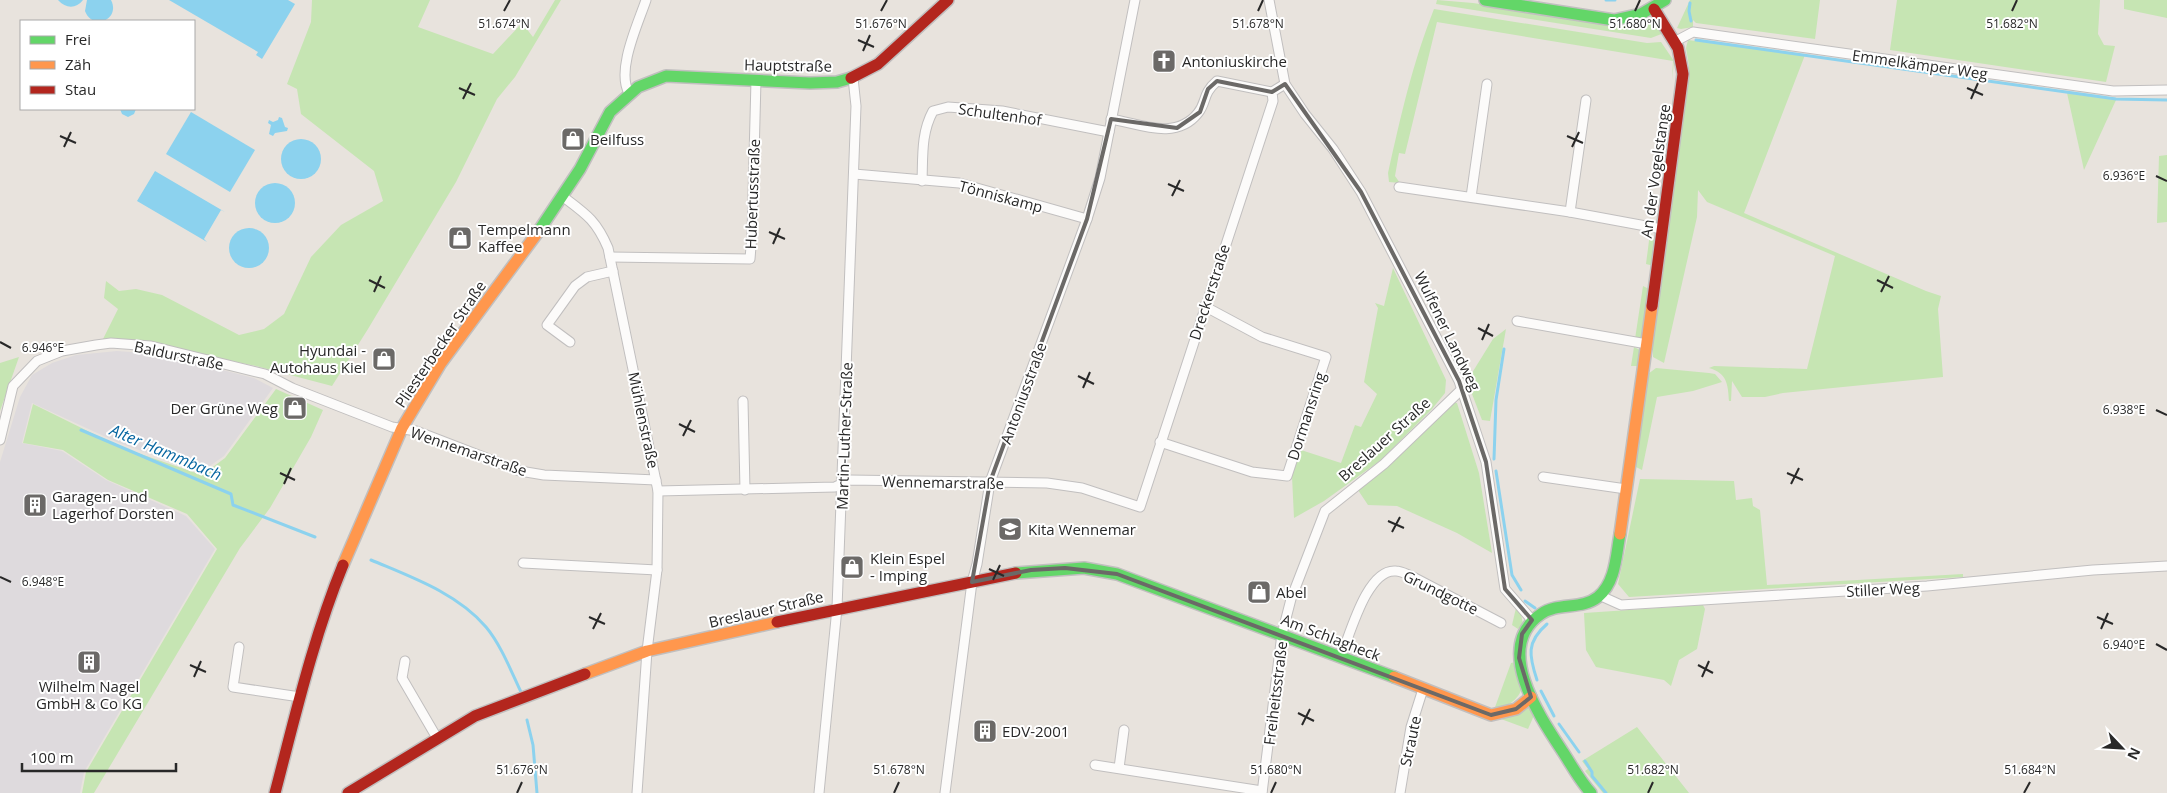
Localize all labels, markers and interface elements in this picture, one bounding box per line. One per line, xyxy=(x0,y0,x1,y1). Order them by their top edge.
text: 51.674°N xyxy=(478,15,530,32)
text: 51.676°N xyxy=(855,15,907,32)
text: 51.678°N xyxy=(1232,15,1284,32)
text: 51.680°N xyxy=(1609,15,1661,32)
text: 51.682°N xyxy=(1986,15,2038,32)
legend xyxy=(20,20,195,110)
text: Frei xyxy=(65,29,91,49)
street label: Emmelkämper Weg xyxy=(1851,45,1989,83)
church icon: Antoniuskirche xyxy=(1151,48,1177,74)
place label: Antoniuskirche xyxy=(1182,51,1287,71)
text: Zäh xyxy=(65,54,91,74)
street label: Hauptstraße xyxy=(744,54,832,76)
text: Stau xyxy=(65,79,96,99)
street label: Schultenhof xyxy=(957,98,1044,130)
street label: An der Vogelstange xyxy=(1636,103,1674,239)
shop icon: Beilfuss xyxy=(560,126,586,152)
place label: Beilfuss xyxy=(590,129,644,149)
street label: Hubertusstraße xyxy=(740,138,764,250)
text: 6.936°E xyxy=(2103,167,2145,184)
street label: Tönniskamp xyxy=(957,175,1045,217)
place label: Tempelmann Kaffee xyxy=(478,219,571,256)
shop icon: Tempelmann Kaffee xyxy=(447,225,473,251)
street label: Dreckerstraße xyxy=(1184,241,1234,343)
street label: Wulfener Landweg xyxy=(1410,268,1486,394)
street label: Pliesterbecker Straße xyxy=(390,277,490,411)
street label: Baldurstraße xyxy=(132,336,226,374)
text: 6.946°E xyxy=(22,339,64,356)
street label: Antoniusstraße xyxy=(995,339,1051,447)
place label: Hyundai - Autohaus Kiel xyxy=(270,340,366,377)
shop icon: Hyundai - Autohaus Kiel xyxy=(371,346,397,372)
street label: Martin-Luther-Straße xyxy=(831,362,857,510)
street label: Dormansring xyxy=(1282,369,1330,463)
street label: Mühlenstraße xyxy=(624,370,664,470)
street label: Breslauer Straße xyxy=(1334,392,1434,486)
shop icon: Der Grüne Weg xyxy=(282,395,308,421)
place label: Der Grüne Weg xyxy=(170,398,278,418)
text: 6.938°E xyxy=(2103,401,2145,418)
water label: Alter Hammbach xyxy=(106,418,225,485)
street label: Wennemarstraße xyxy=(408,422,530,480)
street label: Wennemarstraße xyxy=(882,471,1004,493)
place label: Garagen- und Lagerhof Dorsten xyxy=(52,486,174,523)
building icon: Garagen- und Lagerhof Dorsten xyxy=(22,492,48,518)
school or university icon: Kita Wennemar xyxy=(997,516,1023,542)
place label: Kita Wennemar xyxy=(1028,519,1136,539)
place label: Klein Espel - Imping xyxy=(870,548,945,585)
shop icon: Klein Espel - Imping xyxy=(839,554,865,580)
street label: Grundgotte xyxy=(1400,565,1482,619)
text: 6.948°E xyxy=(22,573,64,590)
street label: Stiller Weg xyxy=(1846,577,1920,601)
shop icon: Abel xyxy=(1246,579,1272,605)
place label: Abel xyxy=(1276,582,1307,602)
street label: Breslauer Straße xyxy=(707,586,825,632)
street label: Am Schlagheck xyxy=(1278,609,1384,665)
text: 6.940°E xyxy=(2103,636,2145,653)
street label: Freiheitsstraße xyxy=(1259,640,1291,746)
building icon: Wilhelm Nagel GmbH & Co KG xyxy=(76,649,102,675)
place label: Wilhelm Nagel GmbH & Co KG xyxy=(36,676,142,713)
street label: Straute xyxy=(1395,714,1425,768)
building icon: EDV-2001 xyxy=(972,718,998,744)
place label: EDV-2001 xyxy=(1002,721,1069,741)
north arrow xyxy=(2097,723,2147,773)
scale bar xyxy=(22,740,176,772)
text: N xyxy=(2123,745,2145,763)
text: 100 m xyxy=(30,747,74,767)
text: 51.676°N xyxy=(496,761,548,778)
text: 51.678°N xyxy=(873,761,925,778)
text: 51.680°N xyxy=(1250,761,1302,778)
text: 51.682°N xyxy=(1627,761,1679,778)
text: 51.684°N xyxy=(2004,761,2056,778)

